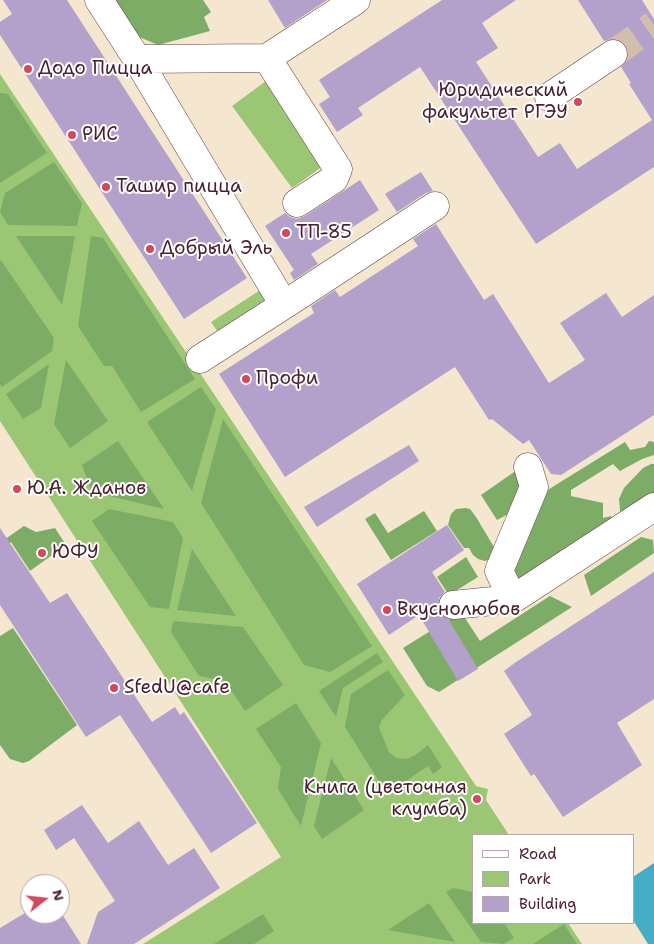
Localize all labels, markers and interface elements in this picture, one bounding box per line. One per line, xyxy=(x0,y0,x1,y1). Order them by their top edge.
place label: Додо Пицца xyxy=(38,58,152,80)
marker: Додо Пицца xyxy=(22,63,34,75)
place label: Юридический факультет РГЭУ xyxy=(422,80,568,124)
marker: Юридический факультет РГЭУ xyxy=(572,96,584,108)
place label: РИС xyxy=(82,124,118,146)
marker: РИС xyxy=(66,129,78,141)
place label: Ташир пицца xyxy=(116,176,242,198)
marker: Ташир пицца xyxy=(100,181,112,193)
place label: ТП-85 xyxy=(296,222,352,244)
marker: ТП-85 xyxy=(280,227,292,239)
place label: Добрый Эль xyxy=(160,238,272,260)
marker: Добрый Эль xyxy=(144,243,156,255)
place label: Профи xyxy=(256,368,318,390)
marker: Профи xyxy=(240,373,252,385)
place label: Ю.А. Жданов xyxy=(27,478,146,500)
marker: Ю.А. Жданов xyxy=(11,483,23,495)
place label: ЮФУ xyxy=(52,542,99,564)
marker: ЮФУ xyxy=(36,547,48,559)
place label: Вкуснолюбов xyxy=(397,599,520,621)
marker: Вкуснолюбов xyxy=(381,604,393,616)
place label: SfedU@cafe xyxy=(124,677,230,699)
marker: SfedU@cafe xyxy=(108,682,120,694)
place label: Книга (цветочная клумба) xyxy=(304,777,467,821)
marker: Книга (цветочная клумба) xyxy=(471,793,483,805)
legend xyxy=(472,834,634,924)
text: Road xyxy=(519,844,557,864)
text: Park xyxy=(519,869,551,889)
north arrow xyxy=(20,874,70,924)
text: N xyxy=(48,887,69,903)
text: Building xyxy=(519,894,576,914)

